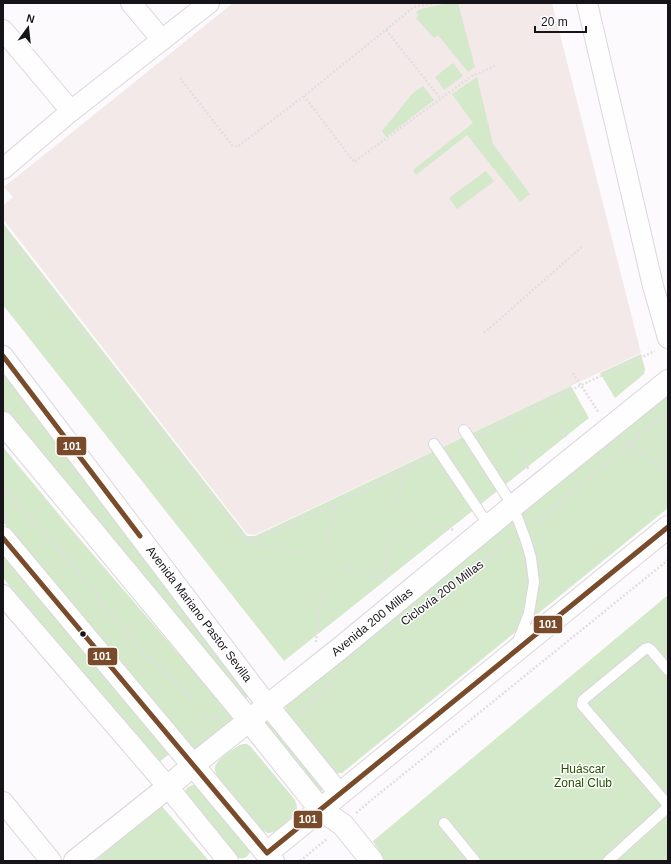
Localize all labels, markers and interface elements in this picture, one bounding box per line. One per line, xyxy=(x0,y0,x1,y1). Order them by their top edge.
north arrow xyxy=(8,8,48,48)
scale bar xyxy=(535,8,586,34)
text: N xyxy=(25,12,36,25)
text: 20 m xyxy=(541,15,568,29)
line badge: 101 xyxy=(56,436,87,456)
text: 101 xyxy=(63,440,81,452)
street label: Avenida Mariano Pastor Sevilla xyxy=(143,543,255,685)
street label: Ciclovía 200 Millas xyxy=(398,557,486,629)
street label: Avenida 200 Millas xyxy=(329,585,415,659)
line badge: 101 xyxy=(533,615,563,634)
text: 101 xyxy=(539,618,557,630)
unlabelled marker xyxy=(78,629,88,639)
line badge: 101 xyxy=(87,647,118,666)
text: 101 xyxy=(93,650,111,662)
park label: Huáscar Zonal Club xyxy=(554,762,612,790)
line badge: 101 xyxy=(293,810,323,829)
text: 101 xyxy=(299,813,317,825)

